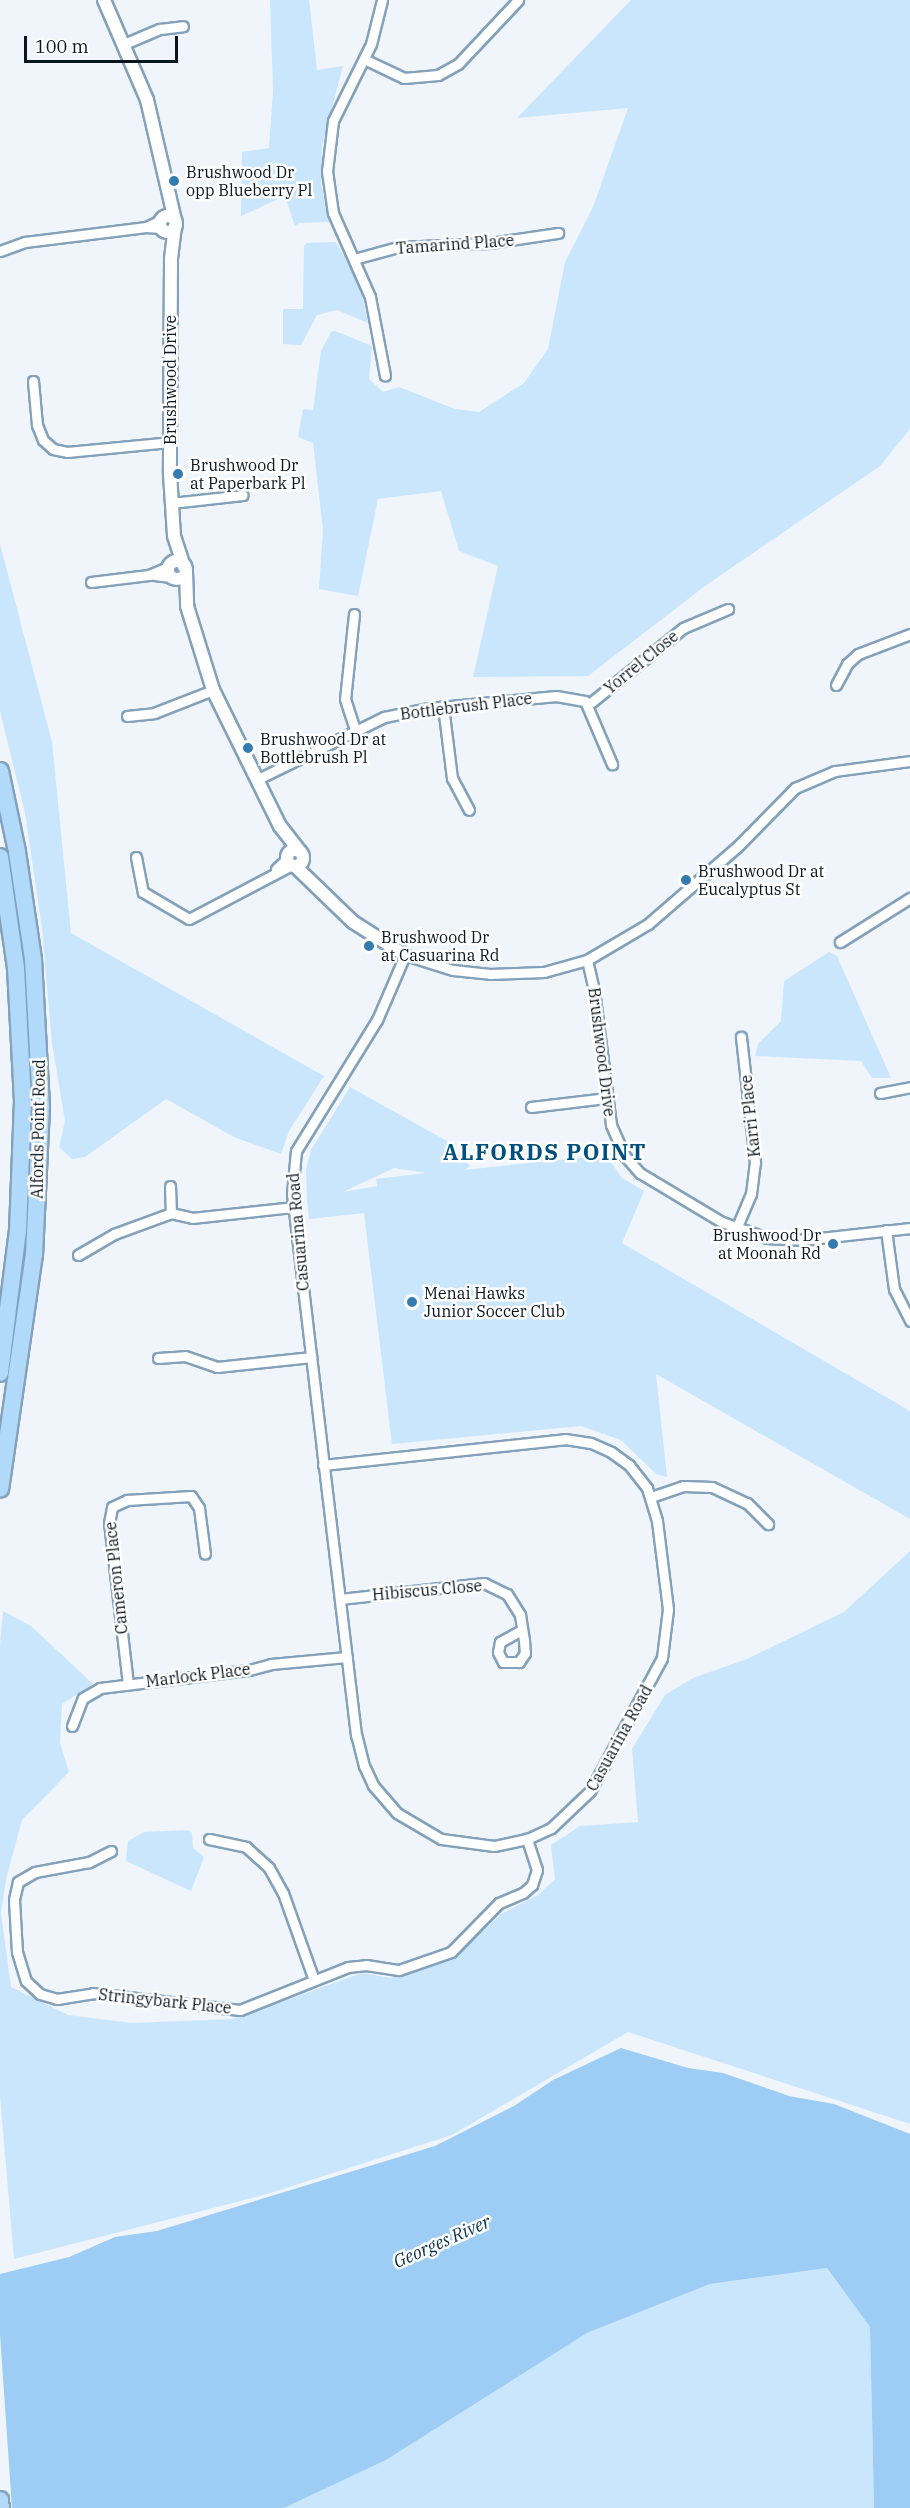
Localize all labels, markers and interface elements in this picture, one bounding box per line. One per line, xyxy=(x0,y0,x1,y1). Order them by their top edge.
scale bar xyxy=(27,24,182,62)
text: 100 m xyxy=(35,35,89,58)
place label: Brushwood Dr opp Blueberry Pl xyxy=(186,162,312,200)
marker: Brushwood Dr opp Blueberry Pl xyxy=(167,174,181,188)
street label: Tamarind Place xyxy=(395,230,515,258)
street label: Brushwood Drive xyxy=(160,315,180,445)
place label: Brushwood Dr at Paperbark Pl xyxy=(190,455,305,493)
marker: Brushwood Dr at Paperbark Pl xyxy=(171,467,185,481)
street label: Yorrel Close xyxy=(600,626,682,698)
street label: Bottlebrush Place xyxy=(399,688,533,724)
place label: Brushwood Dr at Bottlebrush Pl xyxy=(260,729,386,767)
marker: Brushwood Dr at Bottlebrush Pl xyxy=(241,741,255,755)
place label: Brushwood Dr at Eucalyptus St xyxy=(698,861,824,899)
marker: Brushwood Dr at Eucalyptus St xyxy=(679,873,693,887)
place label: Brushwood Dr at Casuarina Rd xyxy=(381,927,499,965)
marker: Brushwood Dr at Casuarina Rd xyxy=(362,939,376,953)
street label: Brushwood Drive xyxy=(585,986,619,1118)
street label: Alfords Point Road xyxy=(27,1059,49,1199)
street label: Karri Place xyxy=(736,1074,764,1158)
district label: ALFORDS POINT xyxy=(443,1139,647,1165)
street label: Casuarina Road xyxy=(283,1172,313,1292)
place label: Brushwood Dr at Moonah Rd xyxy=(713,1225,821,1263)
marker: Brushwood Dr at Moonah Rd xyxy=(826,1237,840,1251)
place label: Menai Hawks Junior Soccer Club xyxy=(424,1283,565,1321)
marker: Menai Hawks Junior Soccer Club xyxy=(405,1295,419,1309)
street label: Cameron Place xyxy=(101,1521,131,1635)
street label: Hibiscus Close xyxy=(371,1576,483,1604)
street label: Marlock Place xyxy=(145,1659,251,1691)
street label: Casuarina Road xyxy=(582,1682,656,1794)
street label: Stringybark Place xyxy=(98,1984,232,2018)
water label: Georges River xyxy=(390,2211,494,2273)

